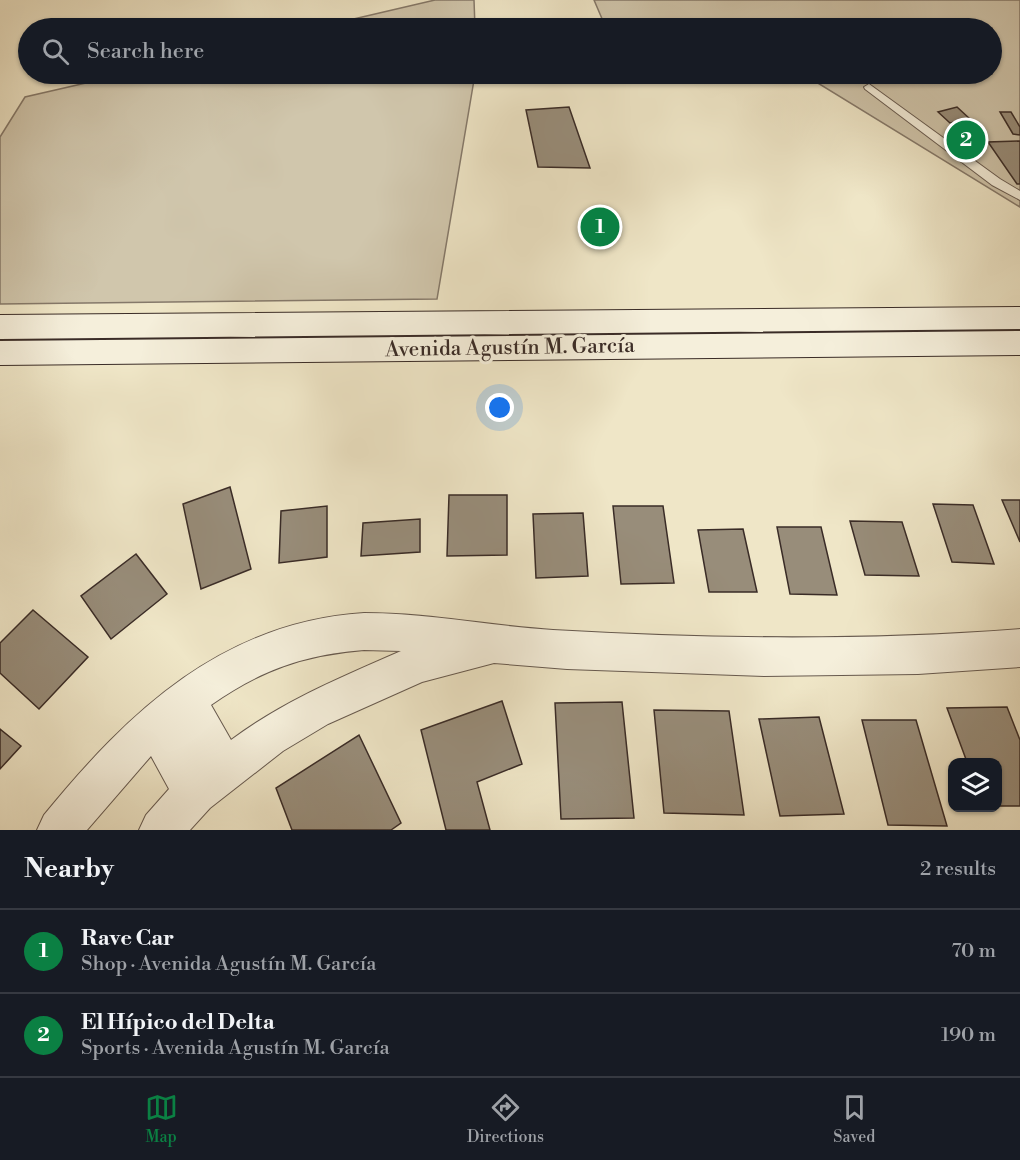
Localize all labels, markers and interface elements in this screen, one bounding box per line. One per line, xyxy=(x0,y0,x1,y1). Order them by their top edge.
search box xyxy=(18,18,1002,84)
icon: search xyxy=(39,35,72,68)
text: Search here xyxy=(87,38,204,65)
pin: 2 xyxy=(946,118,986,162)
pin: 1 xyxy=(580,204,620,250)
street label: Avenida Agustín M. García xyxy=(384,333,635,363)
your location xyxy=(485,393,514,422)
map controls xyxy=(948,758,1002,812)
button: layers xyxy=(948,758,1002,812)
text: Nearby xyxy=(24,853,114,885)
text: 2 results xyxy=(920,857,996,882)
text: Rave Car xyxy=(81,925,174,952)
text: 1 xyxy=(39,939,48,964)
text: 70 m xyxy=(952,939,996,964)
text: Shop · Avenida Agustín M. García xyxy=(81,952,376,977)
text: El Hípico del Delta xyxy=(81,1009,275,1036)
text: 2 xyxy=(37,1023,50,1048)
text: 190 m xyxy=(941,1023,996,1048)
text: Sports · Avenida Agustín M. García xyxy=(81,1036,390,1061)
tab: Map xyxy=(145,1091,178,1147)
tab: Directions xyxy=(467,1091,544,1147)
tab: Saved xyxy=(833,1091,875,1147)

